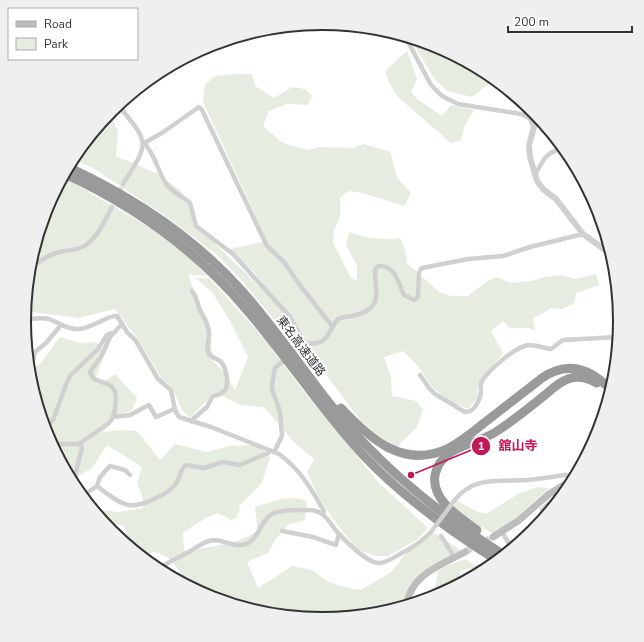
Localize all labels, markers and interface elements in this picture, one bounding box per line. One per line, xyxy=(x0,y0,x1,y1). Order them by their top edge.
legend xyxy=(8,8,138,60)
scale bar xyxy=(508,8,632,34)
text: 200 m xyxy=(514,14,549,30)
text: Road xyxy=(44,16,72,32)
text: Park xyxy=(44,36,69,52)
street label: 東名高速道路 xyxy=(273,312,329,380)
callout: 舘山寺 xyxy=(471,433,546,458)
text: 舘山寺 xyxy=(498,437,538,455)
text: 1 xyxy=(477,438,485,454)

